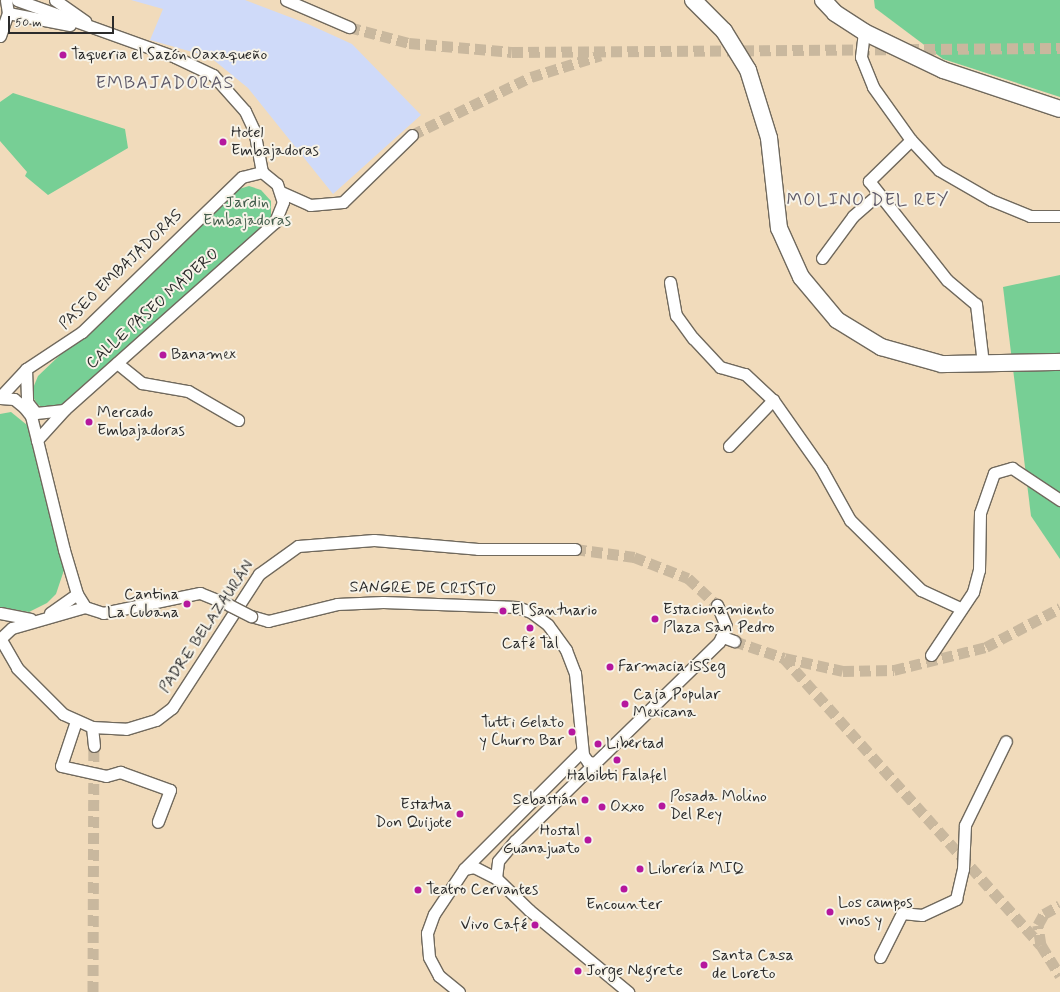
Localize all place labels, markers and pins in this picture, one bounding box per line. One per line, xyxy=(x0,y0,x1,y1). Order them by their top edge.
place label: Taqueria el Sazón Oaxaqueño xyxy=(71,45,269,65)
marker: Taqueria el Sazón Oaxaqueño xyxy=(58,50,68,60)
place label: Hotel Embajadoras xyxy=(231,123,319,161)
marker: Hotel Embajadoras xyxy=(218,137,228,147)
place label: Banamex xyxy=(171,345,236,365)
marker: Banamex xyxy=(158,350,168,360)
place label: Mercado Embajadoras xyxy=(97,403,185,441)
marker: Mercado Embajadoras xyxy=(84,417,94,427)
place label: Cantina La Cubana xyxy=(99,585,179,623)
marker: Cantina La Cubana xyxy=(182,599,192,609)
place label: Estacionamiento Plaza San Pedro xyxy=(663,600,774,638)
place label: El Santuario xyxy=(511,601,595,621)
marker: El Santuario xyxy=(498,606,508,616)
marker: Estacionamiento Plaza San Pedro xyxy=(650,614,660,624)
marker: Café Tal xyxy=(525,623,535,633)
place label: Café Tal xyxy=(501,634,559,654)
place label: Farmacia iSSeg xyxy=(618,657,725,677)
marker: Farmacia iSSeg xyxy=(605,662,615,672)
place label: Caja Popular Mexicana xyxy=(633,685,718,723)
marker: Caja Popular Mexicana xyxy=(620,699,630,709)
place label: Tutti Gelato y Churro Bar xyxy=(475,713,564,751)
marker: Tutti Gelato y Churro Bar xyxy=(567,727,577,737)
place label: Libertad xyxy=(606,734,664,754)
marker: Libertad xyxy=(593,739,603,749)
marker: Habibti Falafel xyxy=(612,755,622,765)
place label: Habibti Falafel xyxy=(567,766,667,786)
place label: Posada Molino Del Rey xyxy=(670,787,767,825)
place label: Sebastián xyxy=(513,790,577,810)
place label: Estatua Don Quijote xyxy=(371,795,452,833)
marker: Sebastián xyxy=(580,795,590,805)
place label: Oxxo xyxy=(610,797,644,817)
marker: Posada Molino Del Rey xyxy=(657,801,667,811)
marker: Oxxo xyxy=(597,802,607,812)
marker: Estatua Don Quijote xyxy=(455,809,465,819)
place label: Hostal Guanajuato xyxy=(503,821,580,859)
marker: Hostal Guanajuato xyxy=(583,835,593,845)
place label: Librería MIQ xyxy=(648,859,744,879)
marker: Librería MIQ xyxy=(635,864,645,874)
place label: Teatro Cervantes xyxy=(426,880,538,900)
marker: Encounter xyxy=(619,884,629,894)
marker: Teatro Cervantes xyxy=(413,885,423,895)
place label: Los campos vinos y xyxy=(838,893,916,931)
place label: Encounter xyxy=(586,895,662,915)
marker: Los campos vinos y xyxy=(825,907,835,917)
place label: Vivo Café xyxy=(461,915,527,935)
marker: Vivo Café xyxy=(530,920,540,930)
place label: Santa Casa de Loreto xyxy=(712,946,792,984)
marker: Santa Casa de Loreto xyxy=(699,960,709,970)
place label: Jorge Negrete xyxy=(586,961,684,981)
marker: Jorge Negrete xyxy=(573,966,583,976)

